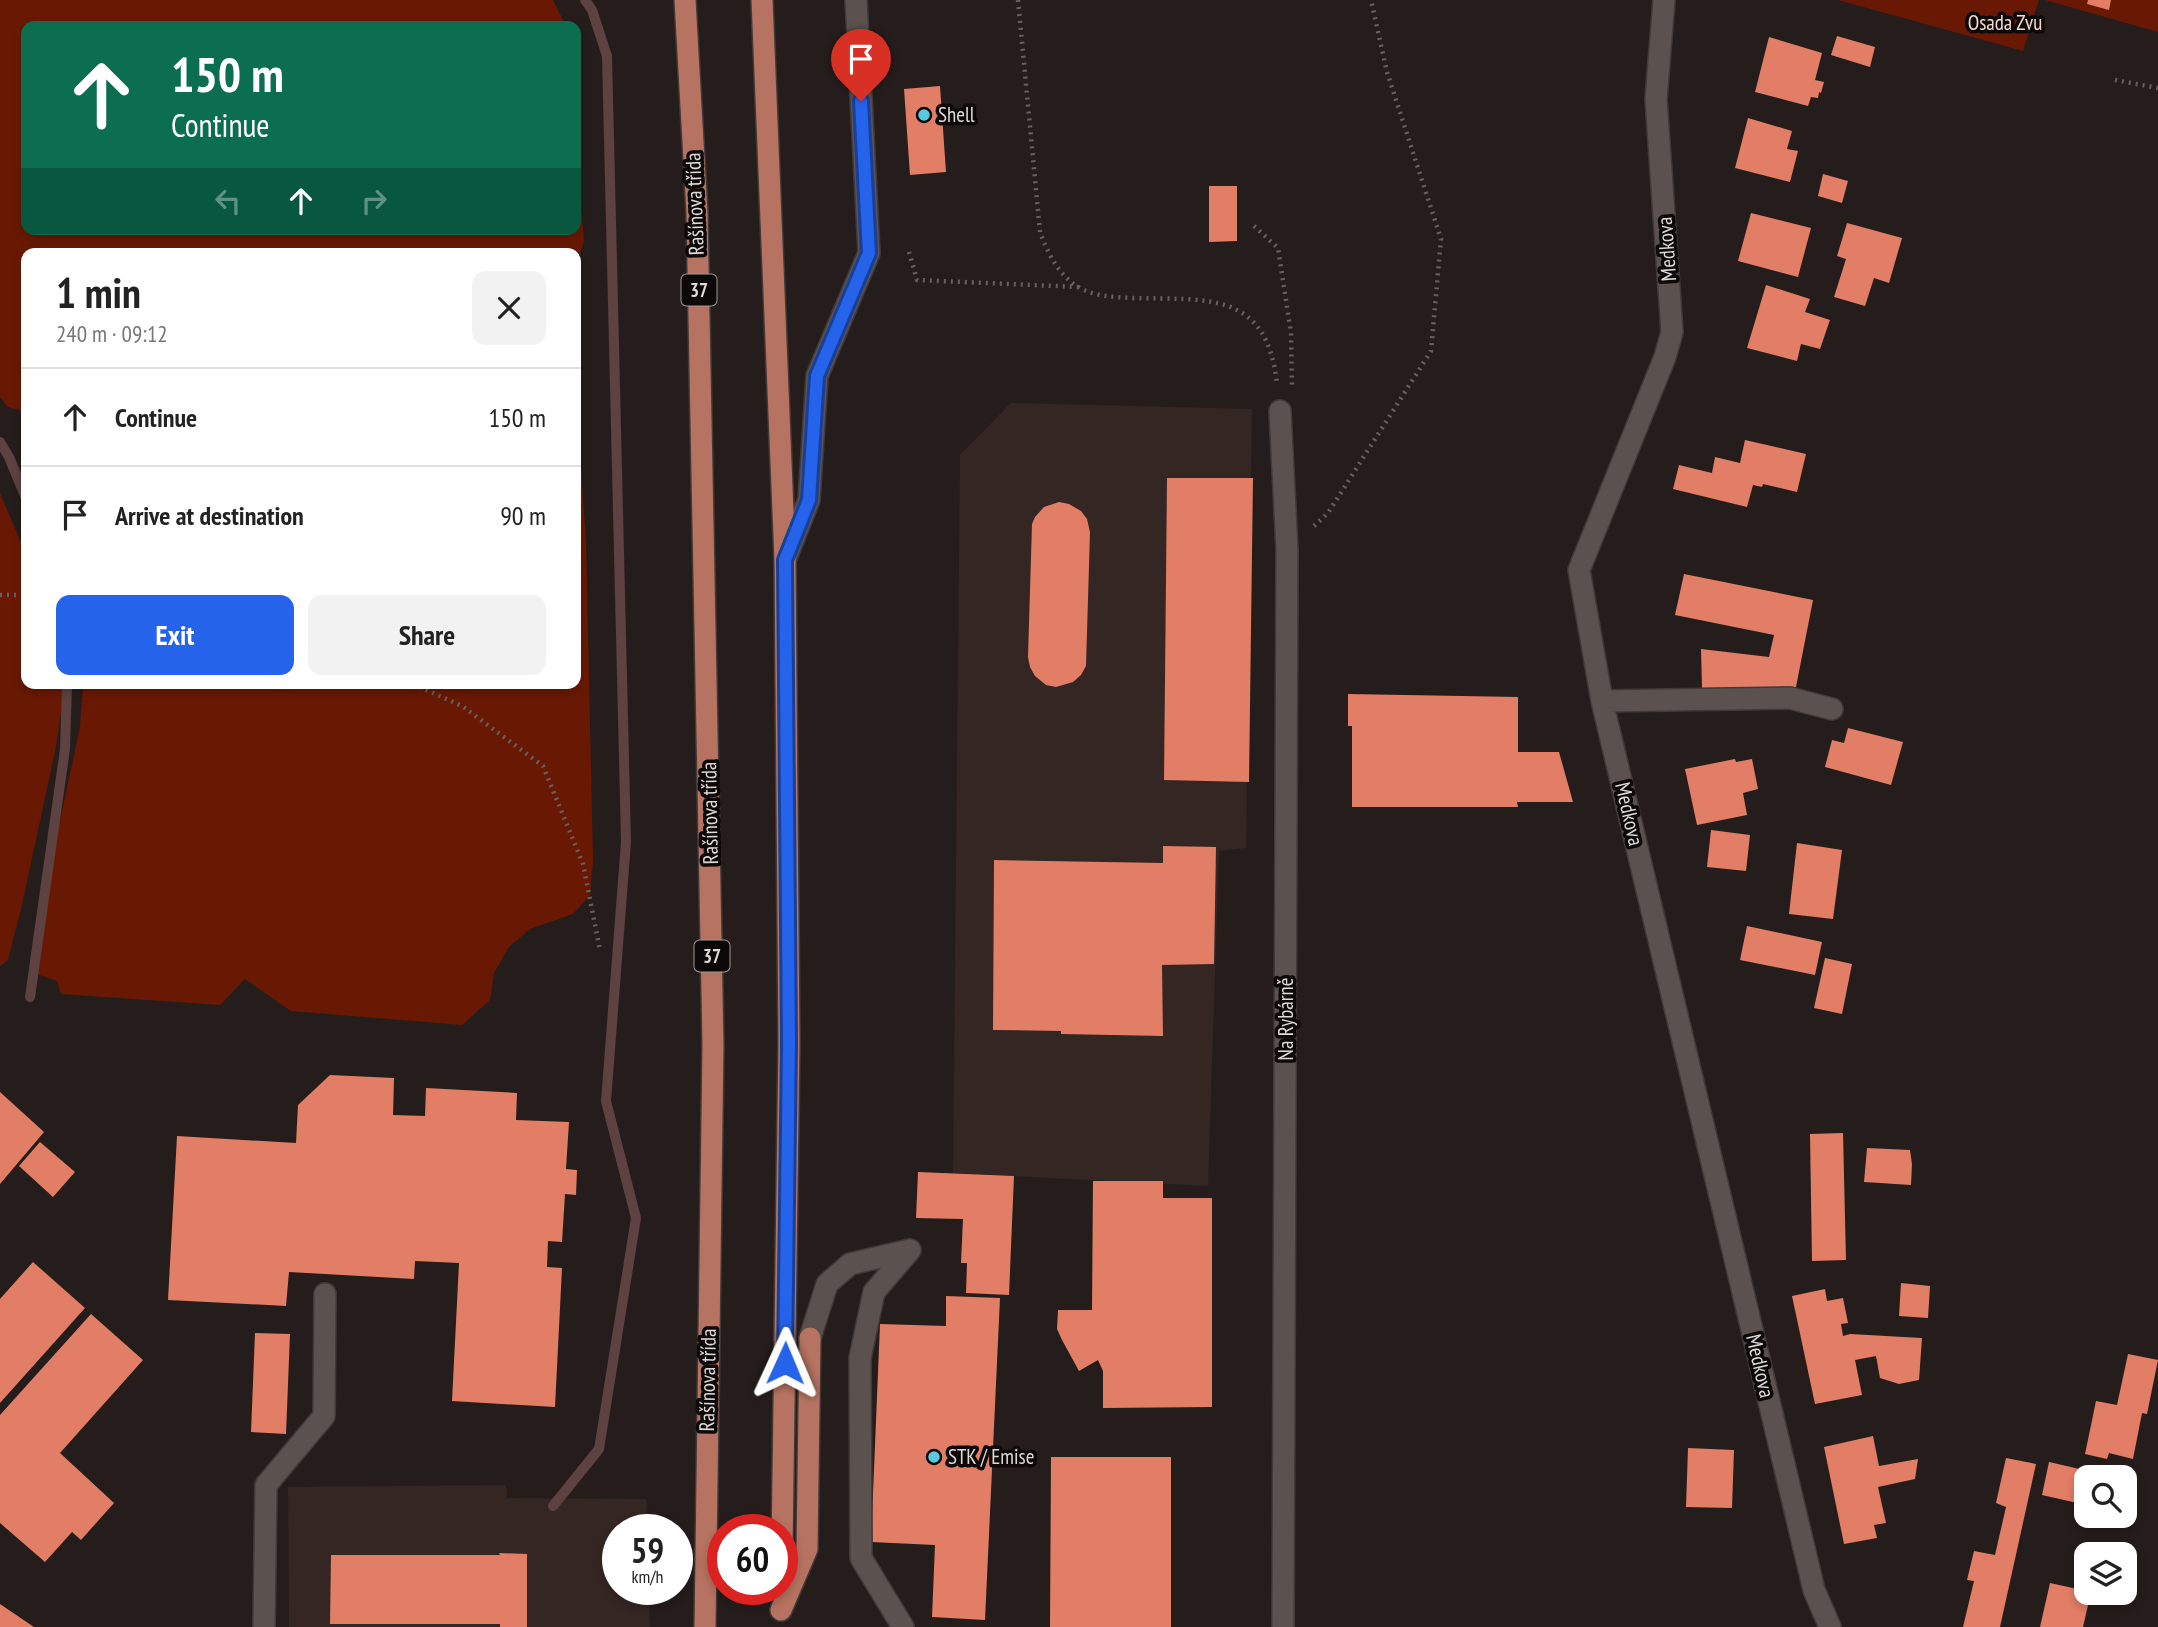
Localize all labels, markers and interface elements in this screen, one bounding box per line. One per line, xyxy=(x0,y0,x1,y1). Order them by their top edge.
park label: Osada Zvu xyxy=(1968,9,2042,36)
pin xyxy=(831,29,891,101)
icon: arrive xyxy=(842,40,880,78)
text: 150 m xyxy=(171,42,284,106)
icon: ahead xyxy=(56,49,147,140)
place label: Shell xyxy=(938,101,975,128)
text: Continue xyxy=(171,104,270,146)
marker: Shell xyxy=(916,107,932,123)
street label: Rašínova třída xyxy=(679,152,710,256)
icon: left xyxy=(209,182,247,220)
icon: ahead xyxy=(282,182,320,220)
icon: right xyxy=(355,182,393,220)
street label: Medkova xyxy=(1651,216,1682,282)
text: 1 min xyxy=(56,265,141,320)
button: close xyxy=(472,271,546,345)
road number: 37 xyxy=(682,274,716,306)
text: 240 m · 09:12 xyxy=(56,319,168,348)
icon: ahead xyxy=(56,398,94,436)
text: Continue xyxy=(115,401,197,434)
text: 150 m xyxy=(488,401,546,434)
icon: arrive xyxy=(56,496,94,534)
text: Arrive at destination xyxy=(115,499,304,532)
text: 90 m xyxy=(500,499,546,532)
button: Exit xyxy=(56,595,294,675)
button: Share xyxy=(308,595,546,675)
street label: Rašínova třída xyxy=(695,761,724,865)
street label: Medkova xyxy=(1609,779,1650,848)
road number: 37 xyxy=(694,940,730,972)
street label: Na Rybárně xyxy=(1272,978,1299,1060)
position arrow xyxy=(748,1326,822,1400)
street label: Rašínova třída xyxy=(693,1328,722,1432)
street label: Medkova xyxy=(1740,1331,1781,1400)
place label: STK / Emise xyxy=(948,1443,1034,1470)
marker: STK / Emise xyxy=(926,1449,942,1465)
map controls xyxy=(2074,1465,2137,1605)
button: search xyxy=(2074,1465,2137,1528)
speed limit sign: 60 xyxy=(707,1514,798,1605)
text: 59 xyxy=(631,1527,664,1573)
button: layers xyxy=(2074,1542,2137,1605)
text: km/h xyxy=(632,1565,663,1588)

